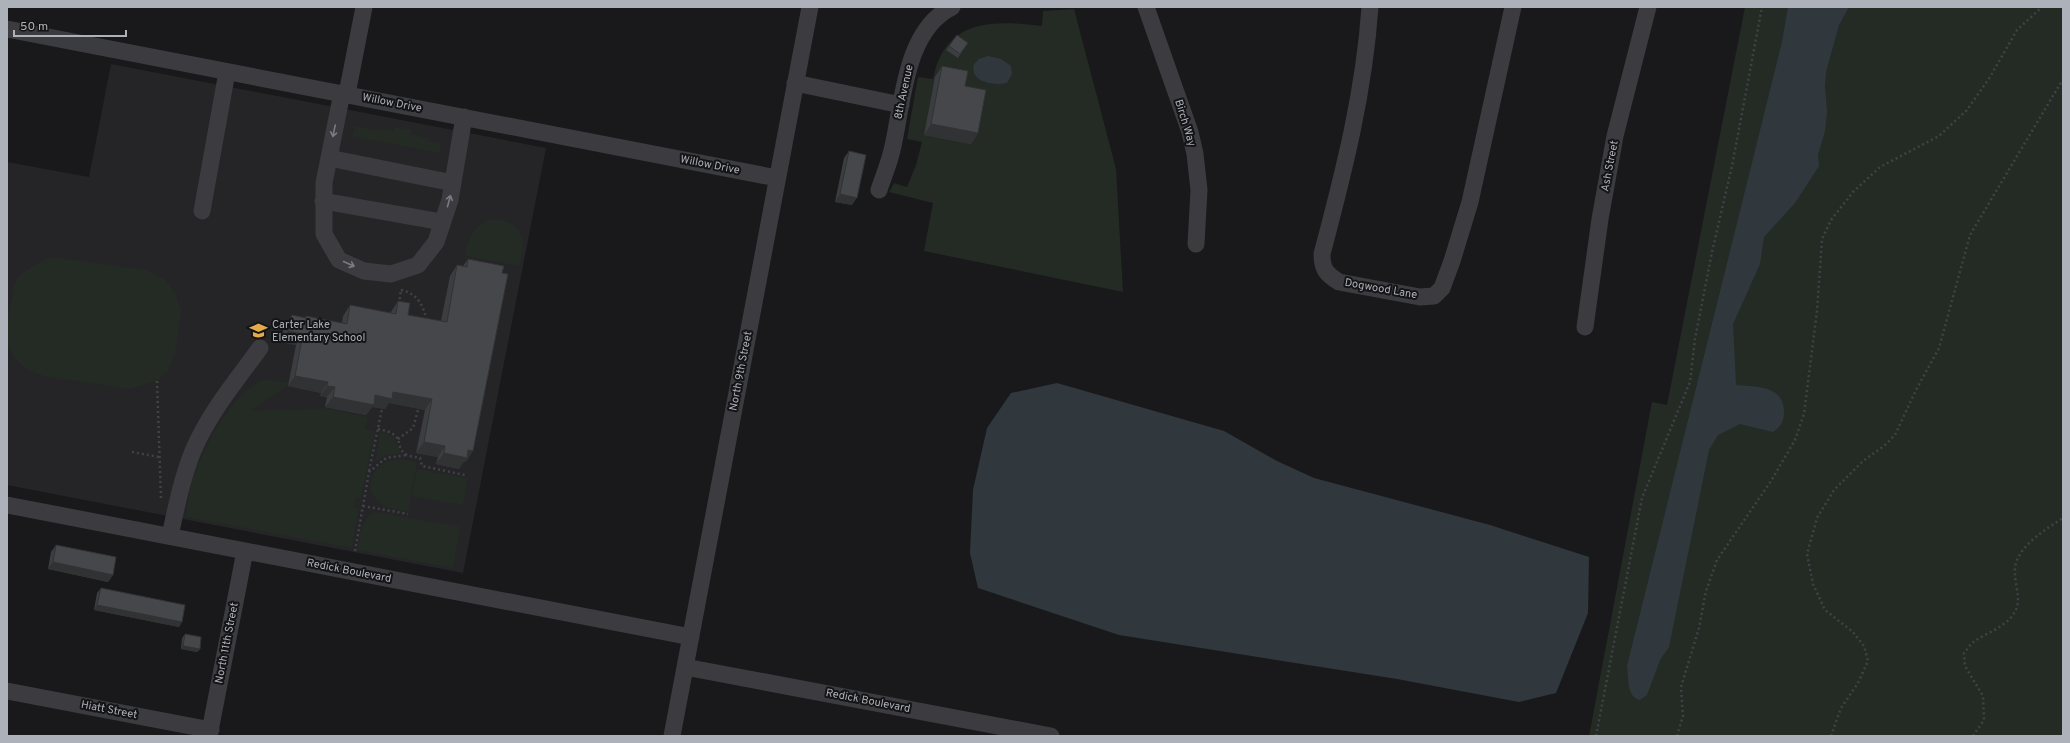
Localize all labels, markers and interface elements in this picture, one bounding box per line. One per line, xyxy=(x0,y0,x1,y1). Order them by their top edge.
scale bar xyxy=(14,12,126,38)
text: 50 m xyxy=(20,19,48,35)
street label: 8th Avenue xyxy=(891,63,917,121)
street label: Willow Drive xyxy=(361,90,423,116)
street label: Birch Way xyxy=(1171,98,1199,148)
one-way arrow xyxy=(329,125,337,138)
street label: Ash Street xyxy=(1598,139,1622,193)
street label: Willow Drive xyxy=(679,152,741,178)
one-way arrow xyxy=(446,195,453,208)
one-way arrow xyxy=(343,261,355,268)
street label: Dogwood Lane xyxy=(1344,276,1418,302)
place label: Carter Lake Elementary School xyxy=(272,318,365,345)
school or university icon: Carter Lake Elementary School xyxy=(249,321,269,341)
street label: North 9th Street xyxy=(726,330,756,412)
street label: Redick Boulevard xyxy=(306,556,392,586)
street label: North 11th Street xyxy=(212,601,242,685)
street label: Redick Boulevard xyxy=(825,686,911,716)
street label: Hiatt Street xyxy=(80,698,138,722)

